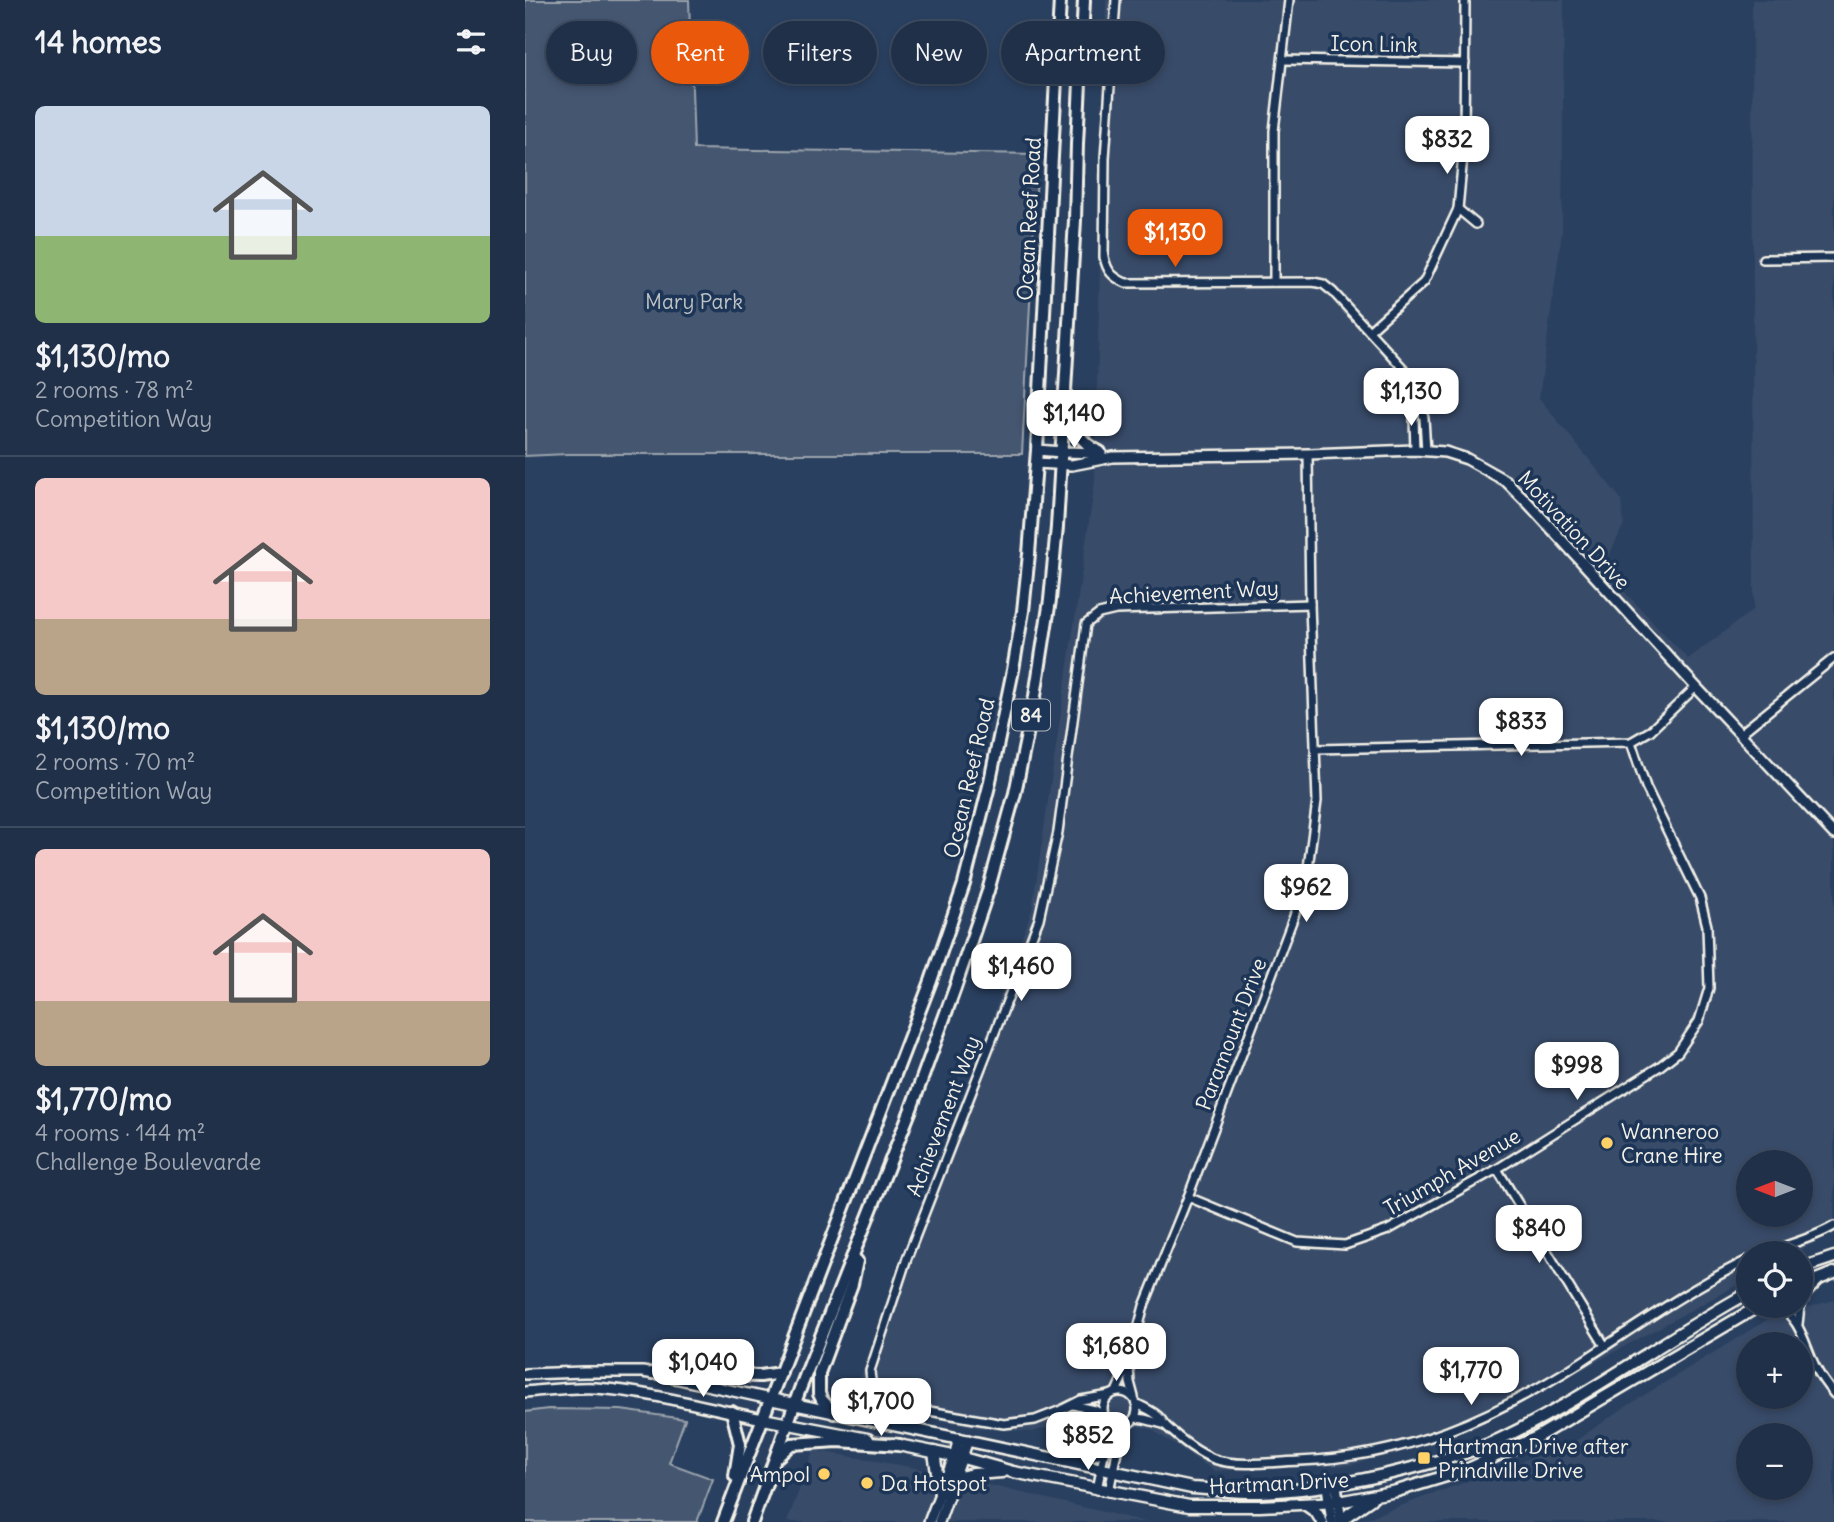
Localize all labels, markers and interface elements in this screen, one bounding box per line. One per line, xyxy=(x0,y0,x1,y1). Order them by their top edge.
chip: Buy xyxy=(546,21,637,84)
chip: Rent xyxy=(651,21,749,84)
chip: Filters xyxy=(763,21,877,84)
chip: New xyxy=(891,21,987,84)
chip: Apartment xyxy=(1001,21,1165,84)
text: 14 homes xyxy=(35,23,162,61)
icon: filters xyxy=(452,23,490,61)
street label: Icon Link xyxy=(1330,30,1418,58)
pin: $832 xyxy=(1406,116,1488,176)
text: $832 xyxy=(1421,124,1473,153)
street label: Ocean Reef Road xyxy=(1011,137,1047,301)
icon: home xyxy=(200,152,326,278)
pin: $1,130 xyxy=(1118,210,1232,269)
text: $1,130 xyxy=(1144,217,1206,246)
park label: Mary Park xyxy=(645,288,743,315)
text: $1,130/mo xyxy=(35,337,170,375)
pin: $1,130 xyxy=(1354,368,1468,428)
text: 2 rooms · 78 m² xyxy=(35,375,194,404)
text: $1,130 xyxy=(1380,376,1442,405)
pin: $1,140 xyxy=(1017,391,1131,450)
text: $1,140 xyxy=(1043,398,1105,427)
text: Competition Way xyxy=(35,404,212,433)
street label: Motivation Drive xyxy=(1512,465,1636,595)
icon: home xyxy=(200,524,326,650)
street label: Achievement Way xyxy=(1109,574,1279,610)
street label: Ocean Reef Road xyxy=(937,695,1001,861)
pin: $833 xyxy=(1480,698,1562,758)
road number: 84 xyxy=(1012,700,1050,730)
text: $833 xyxy=(1495,706,1547,735)
text: $1,130/mo xyxy=(35,709,170,747)
text: 2 rooms · 70 m² xyxy=(35,747,195,776)
text: Competition Way xyxy=(35,776,212,805)
pin: $962 xyxy=(1265,864,1347,924)
text: $962 xyxy=(1280,872,1332,901)
icon: home xyxy=(200,895,326,1021)
pin: $1,460 xyxy=(964,944,1078,1003)
text: $1,460 xyxy=(987,951,1055,980)
street label: Paramount Drive xyxy=(1190,954,1272,1114)
street label: Achievement Way xyxy=(900,1032,986,1200)
pin: $998 xyxy=(1536,1042,1618,1102)
text: $998 xyxy=(1551,1050,1603,1079)
text: $1,770/mo xyxy=(35,1080,172,1118)
text: 4 rooms · 144 m² xyxy=(35,1118,205,1147)
place label: Wanneroo Crane Hire xyxy=(1621,1118,1723,1169)
street label: Triumph Avenue xyxy=(1379,1122,1525,1222)
marker: Wanneroo Crane Hire xyxy=(1599,1135,1615,1151)
text: Challenge Boulevarde xyxy=(35,1147,261,1176)
north arrow xyxy=(1736,1150,1813,1227)
map controls xyxy=(1736,1150,1813,1500)
pin: $840 xyxy=(1498,1206,1580,1265)
text: $840 xyxy=(1512,1213,1566,1242)
button: locate xyxy=(1736,1241,1813,1318)
pin: $1,680 xyxy=(1059,1324,1173,1383)
text: $1,680 xyxy=(1082,1331,1150,1360)
button: + xyxy=(1736,1332,1813,1409)
pin: $1,040 xyxy=(646,1340,760,1399)
text: $1,040 xyxy=(668,1347,738,1376)
pin: $1,770 xyxy=(1414,1348,1528,1407)
text: $1,770 xyxy=(1439,1355,1503,1384)
pin: $1,700 xyxy=(824,1378,938,1438)
text: $1,700 xyxy=(847,1386,915,1415)
pin: $852 xyxy=(1047,1412,1129,1472)
text: $852 xyxy=(1062,1420,1114,1449)
button: − xyxy=(1736,1423,1813,1500)
place label: Hartman Drive after Prindiville Drive xyxy=(1438,1433,1629,1484)
marker: Hartman Drive after Prindiville Drive xyxy=(1416,1450,1432,1466)
place label: Ampol xyxy=(750,1461,810,1488)
marker: Ampol xyxy=(816,1466,832,1482)
street label: Hartman Drive xyxy=(1208,1466,1350,1500)
place label: Da Hotspot xyxy=(881,1470,987,1497)
marker: Da Hotspot xyxy=(859,1475,875,1491)

